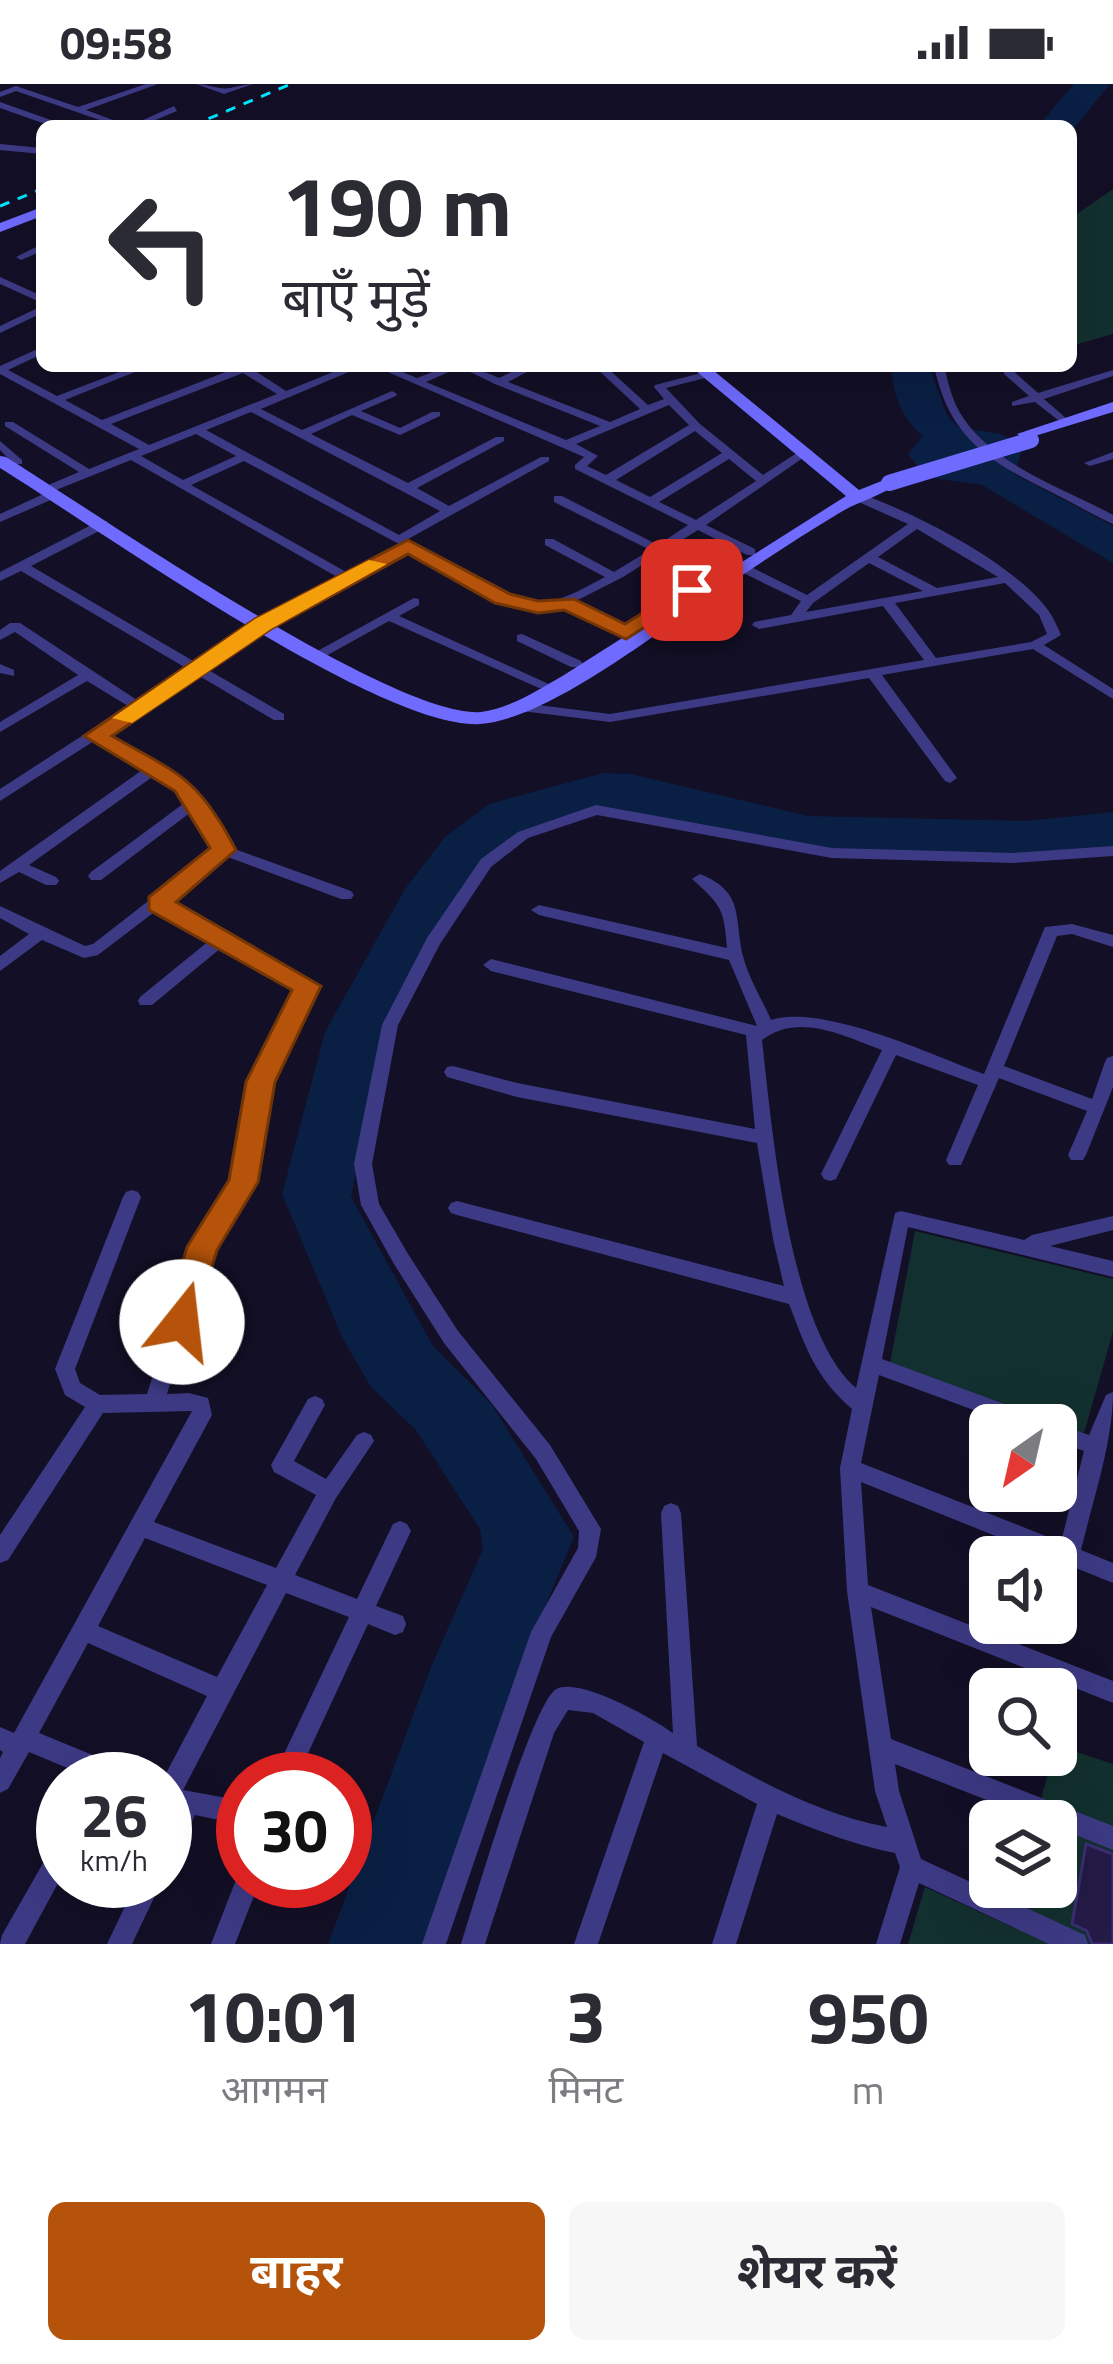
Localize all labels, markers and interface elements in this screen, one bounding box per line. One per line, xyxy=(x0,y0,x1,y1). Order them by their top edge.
text: 09:58 xyxy=(60,8,172,76)
text: 190 m xyxy=(282,141,512,269)
icon: left xyxy=(84,168,240,324)
text: बाएँ मुड़ें xyxy=(282,256,430,338)
pin xyxy=(641,539,743,641)
icon: arrive xyxy=(659,557,725,623)
position arrow xyxy=(119,1259,245,1385)
north arrow xyxy=(969,1404,1077,1512)
map controls xyxy=(969,1404,1077,1908)
button: sound xyxy=(969,1536,1077,1644)
button: search xyxy=(969,1668,1077,1776)
speed limit sign: 30 xyxy=(216,1752,372,1908)
text: 26 xyxy=(80,1769,148,1860)
button: layers xyxy=(969,1800,1077,1908)
text: km/h xyxy=(80,1837,148,1883)
text: 10:01 xyxy=(184,1960,364,2070)
text: 3 xyxy=(566,1960,606,2070)
text: 950 xyxy=(808,1961,929,2071)
text: आगमन xyxy=(221,2059,328,2118)
text: मिनट xyxy=(549,2059,623,2118)
text: m xyxy=(852,2060,884,2119)
button: बाहर xyxy=(48,2202,545,2340)
button: शेयर करें xyxy=(569,2202,1065,2340)

